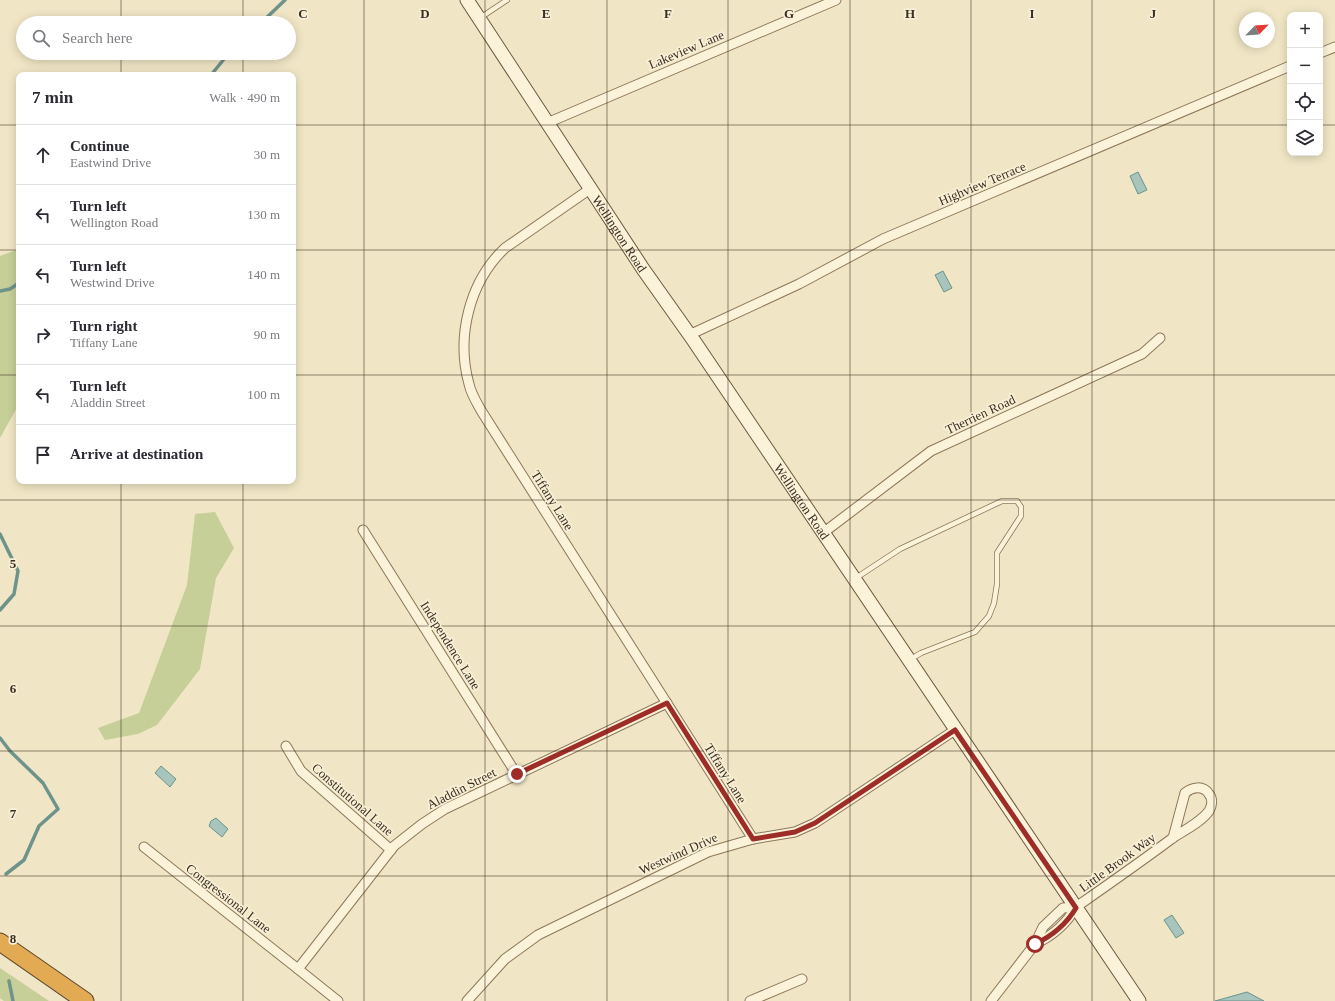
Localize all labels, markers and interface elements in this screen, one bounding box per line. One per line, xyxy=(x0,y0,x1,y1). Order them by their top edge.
text: C xyxy=(298,6,308,21)
text: D xyxy=(420,6,430,21)
text: E xyxy=(542,6,550,21)
text: F xyxy=(664,6,672,21)
text: G xyxy=(784,6,794,21)
text: H xyxy=(905,6,915,21)
text: I xyxy=(1029,6,1035,21)
text: J xyxy=(1150,6,1157,21)
north arrow xyxy=(1239,12,1275,48)
map controls xyxy=(1287,12,1323,156)
button: + xyxy=(1287,12,1323,48)
search box xyxy=(16,16,296,60)
icon: search xyxy=(30,27,52,49)
street label: Lakeview Lane xyxy=(646,27,726,72)
text: Search here xyxy=(62,30,132,46)
button: − xyxy=(1287,48,1323,84)
button: locate xyxy=(1287,84,1323,120)
text: 7 min xyxy=(32,88,73,107)
text: Walk · 490 m xyxy=(209,90,280,105)
button: layers xyxy=(1287,120,1323,156)
text: Continue xyxy=(70,138,129,154)
icon: ahead xyxy=(32,144,54,166)
text: 30 m xyxy=(254,147,280,162)
text: Eastwind Drive xyxy=(70,155,151,170)
street label: Highview Terrace xyxy=(936,158,1028,209)
street label: Wellington Road xyxy=(589,193,650,275)
text: Turn left xyxy=(70,198,127,214)
icon: left xyxy=(32,204,54,226)
text: 130 m xyxy=(247,207,280,222)
text: Wellington Road xyxy=(70,215,158,230)
text: Turn left xyxy=(70,258,127,274)
icon: left xyxy=(32,264,54,286)
text: 140 m xyxy=(247,267,280,282)
text: Westwind Drive xyxy=(70,275,155,290)
text: Turn right xyxy=(70,318,137,334)
icon: right xyxy=(32,324,54,346)
text: 90 m xyxy=(254,327,280,342)
text: Tiffany Lane xyxy=(70,335,138,350)
text: Turn left xyxy=(70,378,127,394)
icon: left xyxy=(32,384,54,406)
text: 100 m xyxy=(247,387,280,402)
street label: Therrien Road xyxy=(943,392,1018,437)
text: Aladdin Street xyxy=(70,395,145,410)
icon: arrive xyxy=(32,444,54,466)
text: Arrive at destination xyxy=(70,446,203,462)
street label: Wellington Road xyxy=(771,461,833,543)
street label: Tiffany Lane xyxy=(528,468,577,533)
text: 5 xyxy=(10,556,17,571)
street label: Independence Lane xyxy=(417,598,484,692)
text: 6 xyxy=(10,681,17,696)
street label: Tiffany Lane xyxy=(701,741,750,806)
street label: Constitutional Lane xyxy=(309,760,397,839)
street label: Aladdin Street xyxy=(424,764,499,812)
route end xyxy=(508,765,526,783)
text: 7 xyxy=(10,806,17,821)
street label: Westwind Drive xyxy=(637,829,720,877)
street label: Little Brook Way xyxy=(1076,829,1159,895)
street label: Congressional Lane xyxy=(183,861,274,936)
text: 8 xyxy=(10,931,17,946)
route start xyxy=(1026,935,1044,953)

